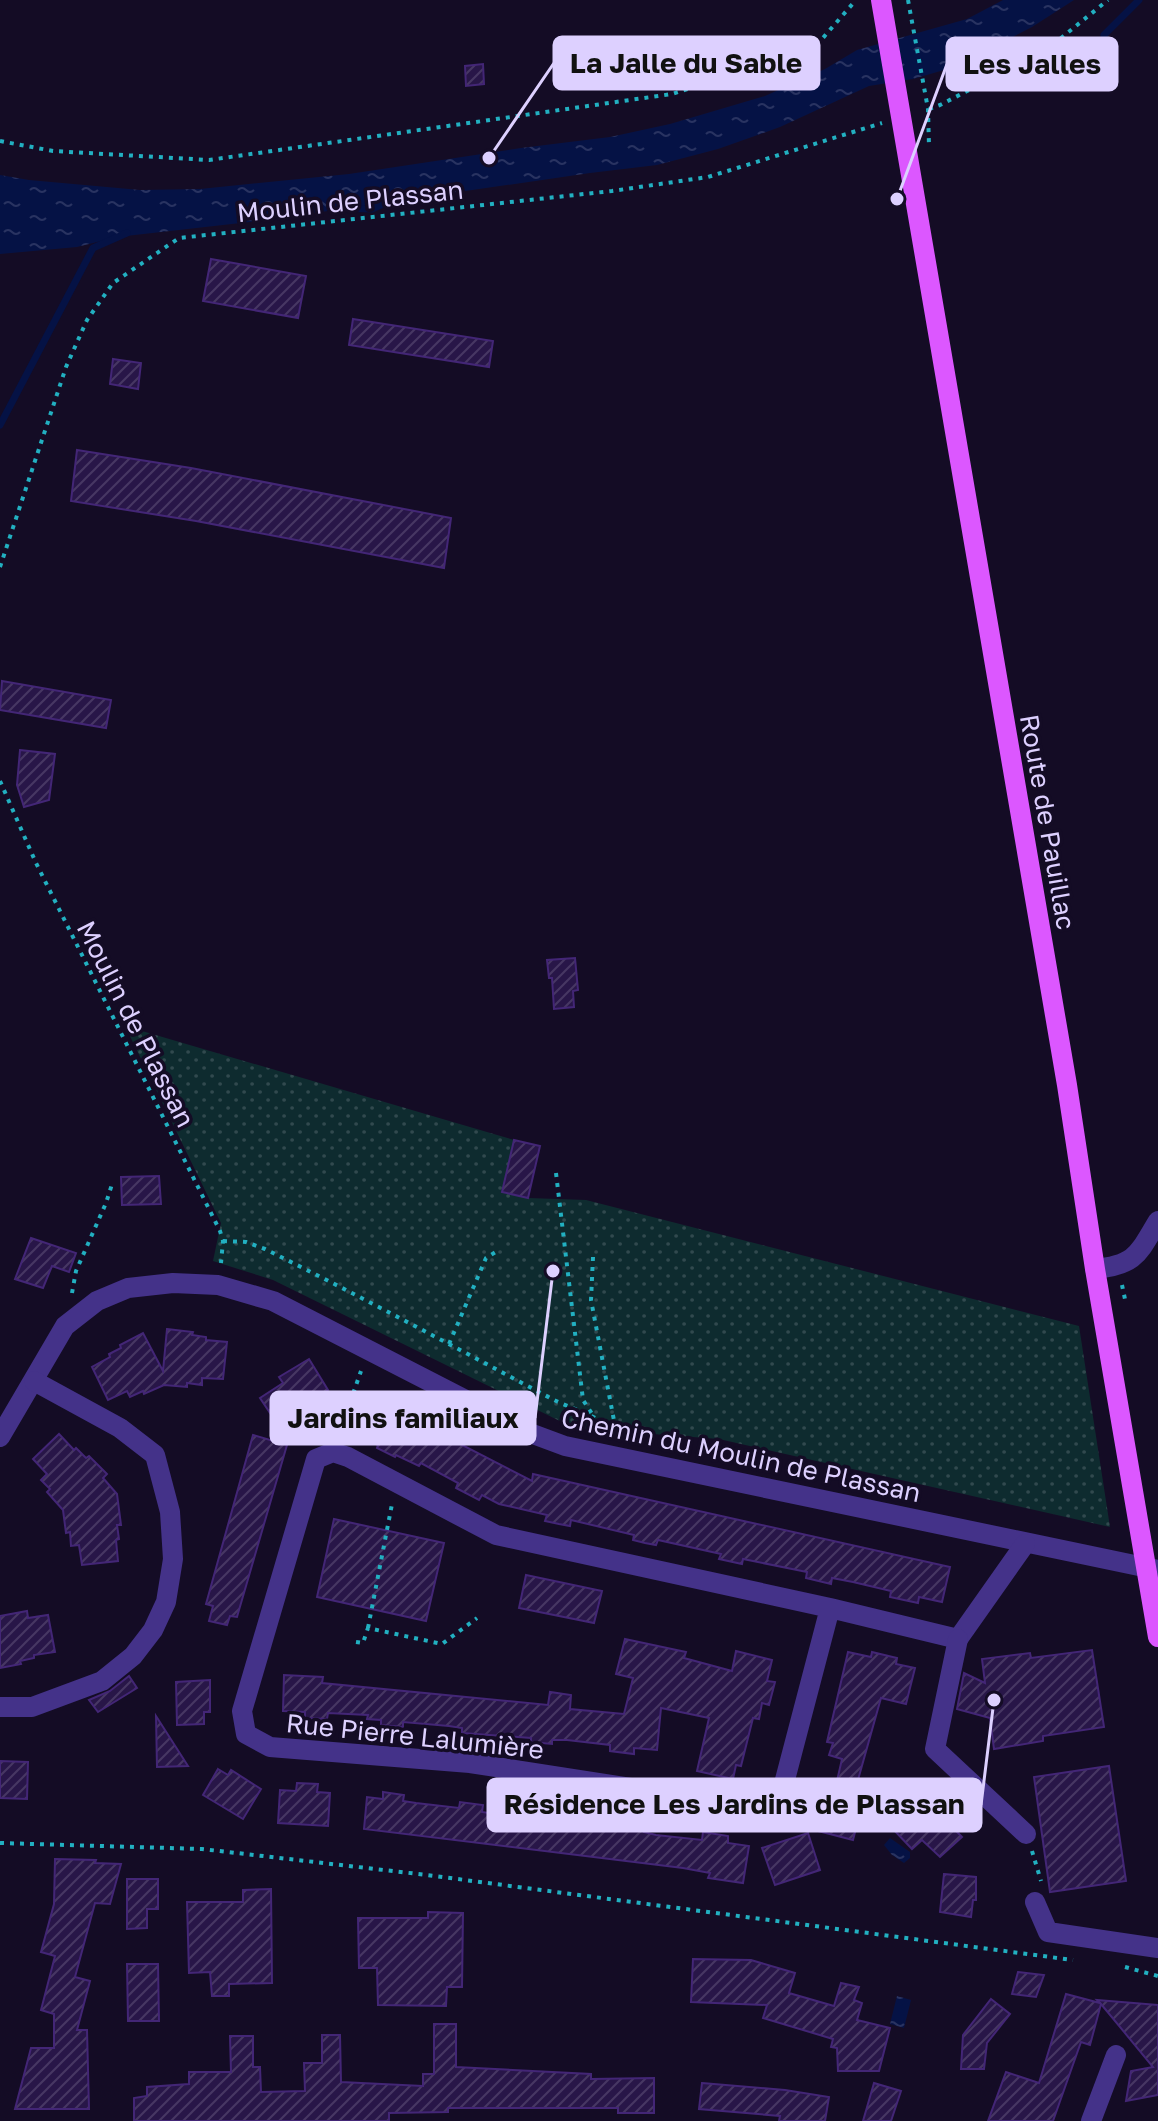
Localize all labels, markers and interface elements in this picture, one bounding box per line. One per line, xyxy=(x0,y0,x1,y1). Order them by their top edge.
callout: La Jalle du Sable xyxy=(554,37,819,89)
callout: Les Jalles xyxy=(947,38,1117,90)
text: La Jalle du Sable xyxy=(570,46,802,79)
text: Les Jalles xyxy=(963,47,1101,80)
street label: Moulin de Plassan xyxy=(235,174,465,228)
street label: Route de Pauillac xyxy=(1014,712,1082,932)
street label: Moulin de Plassan xyxy=(71,916,201,1132)
callout: Jardins familiaux xyxy=(271,1392,535,1444)
text: Jardins familiaux xyxy=(287,1401,519,1434)
street label: Chemin du Moulin de Plassan xyxy=(558,1402,924,1508)
street label: Rue Pierre Lalumière xyxy=(285,1707,545,1765)
callout: Résidence Les Jardins de Plassan xyxy=(488,1779,981,1831)
text: Résidence Les Jardins de Plassan xyxy=(503,1787,965,1820)

